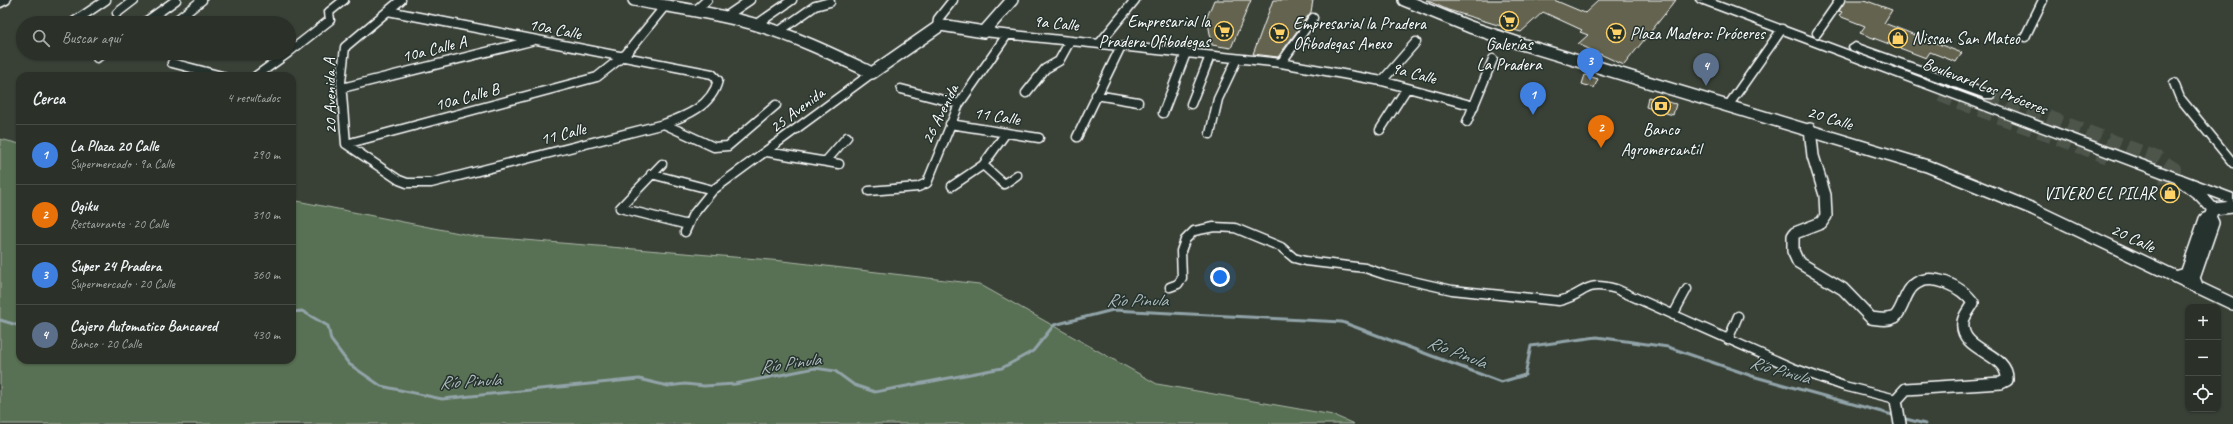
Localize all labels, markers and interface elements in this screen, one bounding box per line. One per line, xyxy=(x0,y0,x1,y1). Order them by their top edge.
street label: 9a Calle xyxy=(1032,10,1081,36)
supermarket icon: Galerías La Pradera xyxy=(1498,10,1520,32)
place label: Empresarial la Pradera Ofibodegas xyxy=(1099,11,1212,52)
place label: Empresarial la Pradera Ofibodegas Anexo xyxy=(1293,13,1427,54)
street label: 10a Calle xyxy=(527,14,584,45)
search box xyxy=(16,16,296,60)
supermarket icon: Empresarial la Pradera Ofibodegas xyxy=(1213,20,1235,42)
supermarket icon: Empresarial la Pradera Ofibodegas Anexo xyxy=(1268,22,1290,44)
supermarket icon: Plaza Madero: Próceres xyxy=(1605,22,1627,44)
place label: Plaza Madero: Próceres xyxy=(1630,23,1767,44)
icon: search xyxy=(30,27,52,49)
shop icon: Nissan San Mateo xyxy=(1887,27,1909,49)
place label: Nissan San Mateo xyxy=(1912,28,2021,49)
text: Buscar aquí xyxy=(62,29,121,48)
street label: 10a Calle A xyxy=(400,31,470,67)
place label: Galerías La Pradera xyxy=(1476,34,1543,75)
pin: 3 xyxy=(1577,48,1603,81)
pin: 4 xyxy=(1693,53,1719,86)
street label: Boulevard Los Próceres xyxy=(1920,53,2052,120)
street label: 20 Avenida A xyxy=(319,56,341,134)
street label: 9a Calle xyxy=(1389,57,1440,89)
street label: 10a Calle B xyxy=(433,78,503,116)
street label: 26 Avenida xyxy=(917,79,964,147)
street label: 25 Avenida xyxy=(765,81,830,137)
pin: 1 xyxy=(1520,82,1546,115)
text: Cerca xyxy=(32,88,65,109)
text: 4 resultados xyxy=(227,90,280,106)
bank icon: Banco Agromercantil xyxy=(1650,95,1672,117)
street label: 20 Calle xyxy=(1805,101,1857,135)
street label: 11 Calle xyxy=(973,102,1023,130)
pin: 2 xyxy=(1588,115,1614,148)
street label: 11 Calle xyxy=(538,118,589,150)
place label: Banco Agromercantil xyxy=(1621,119,1704,160)
text: La Plaza 20 Calle xyxy=(70,137,159,156)
text: 1 xyxy=(42,147,48,163)
text: 290 m xyxy=(252,147,280,163)
text: Supermercado · 9a Calle xyxy=(70,156,174,172)
shop icon: VIVERO EL PILAR xyxy=(2159,182,2181,204)
place label: VIVERO EL PILAR xyxy=(2044,183,2158,204)
text: Ogiku xyxy=(70,197,98,216)
text: 2 xyxy=(42,207,48,223)
text: 310 m xyxy=(252,207,280,223)
text: Restaurante · 20 Calle xyxy=(70,216,169,232)
street label: 20 Calle xyxy=(2108,219,2160,258)
text: Super 24 Pradera xyxy=(70,257,161,276)
text: 3 xyxy=(42,267,48,283)
text: 360 m xyxy=(252,267,280,283)
your location xyxy=(1210,267,1230,287)
text: Supermercado · 20 Calle xyxy=(70,276,175,292)
water label: Río Pinula xyxy=(1106,289,1170,311)
map controls xyxy=(2185,304,2221,412)
button: + xyxy=(2185,304,2221,340)
text: Cajero Automatico Bancared xyxy=(70,317,217,336)
text: 4 xyxy=(42,327,48,343)
text: 430 m xyxy=(252,327,280,343)
water label: Río Pinula xyxy=(1425,331,1491,374)
text: Banco · 20 Calle xyxy=(70,336,141,352)
button: − xyxy=(2185,340,2221,376)
water label: Río Pinula xyxy=(758,348,824,378)
water label: Río Pinula xyxy=(1748,351,1814,390)
water label: Río Pinula xyxy=(439,368,503,394)
button: locate xyxy=(2185,376,2221,412)

